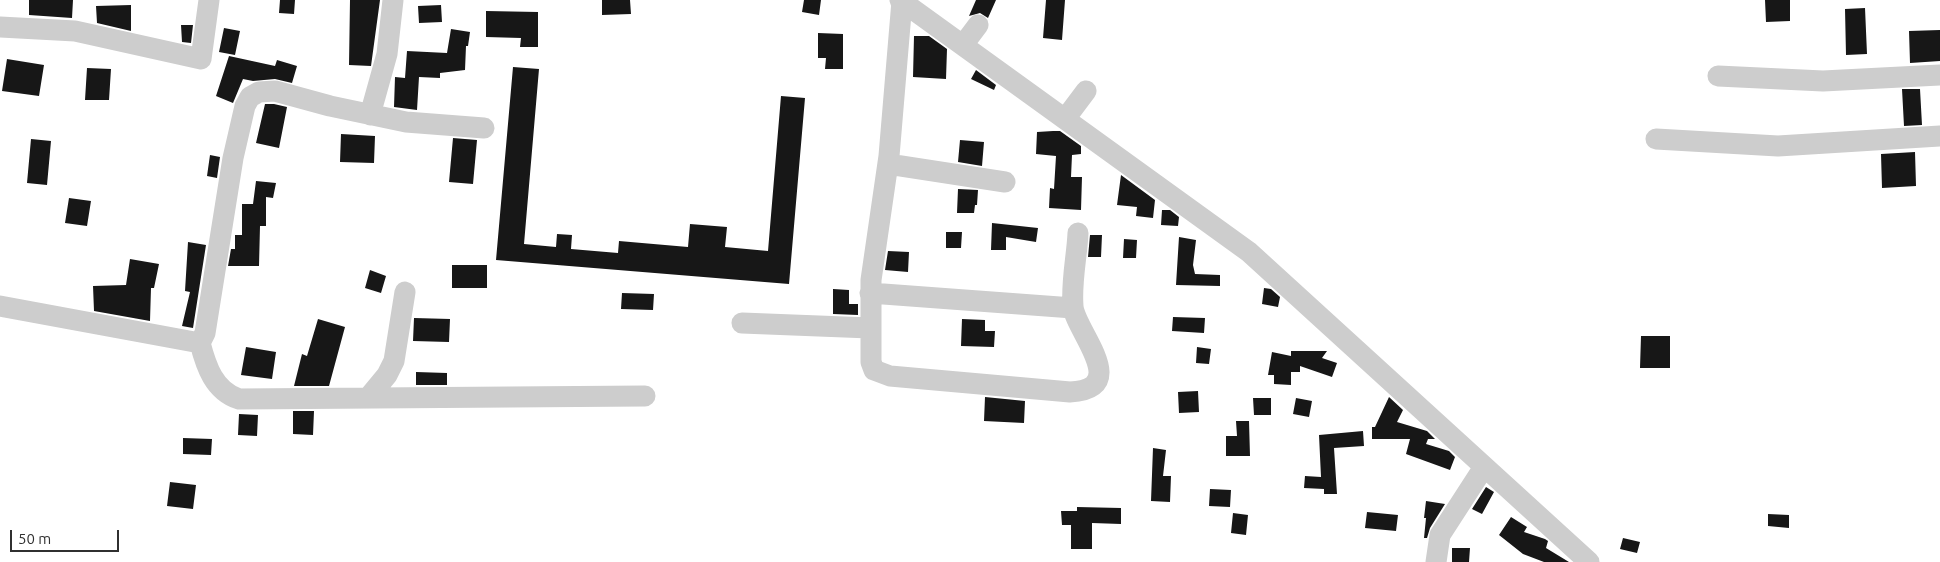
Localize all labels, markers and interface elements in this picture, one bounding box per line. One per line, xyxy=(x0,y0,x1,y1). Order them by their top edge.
scale bar xyxy=(12,520,121,552)
text: 50 m xyxy=(18,530,51,547)

